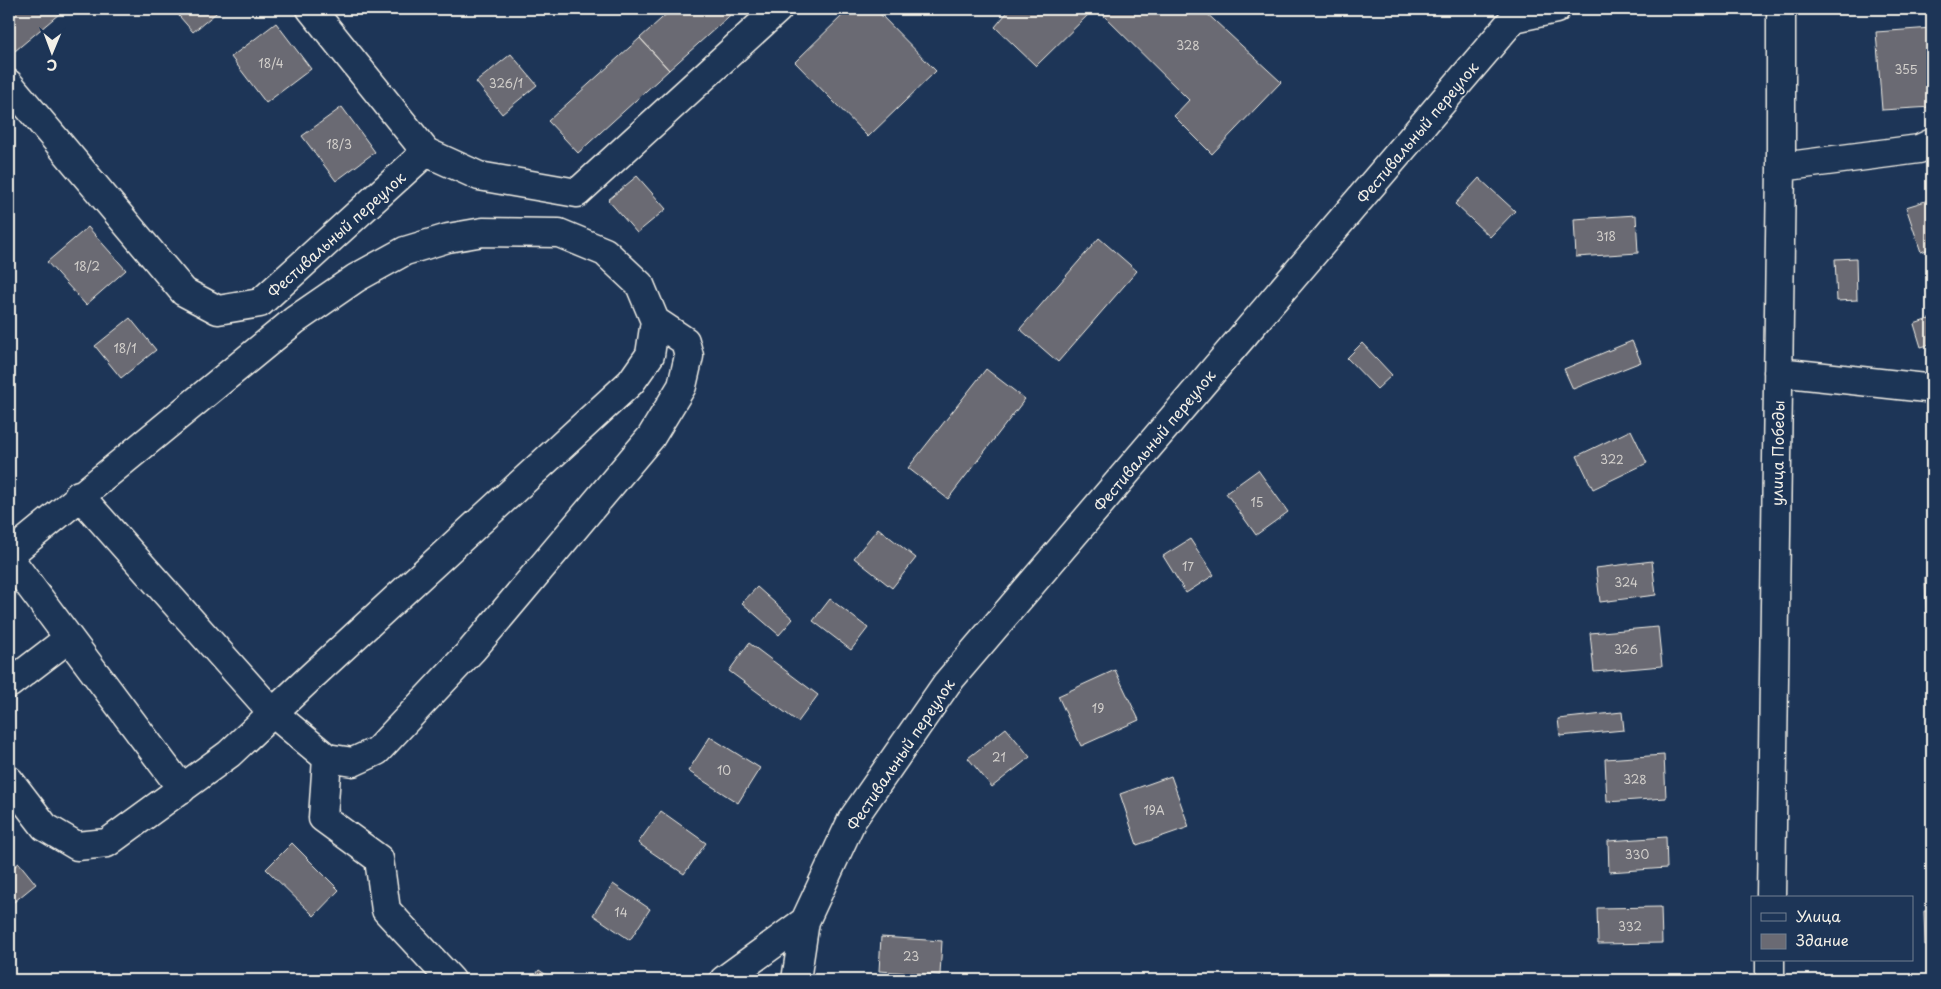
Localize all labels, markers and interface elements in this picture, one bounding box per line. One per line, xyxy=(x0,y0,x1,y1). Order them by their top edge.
north arrow xyxy=(28,28,78,78)
house number: 328 xyxy=(1176,36,1200,54)
house number: 18/4 xyxy=(258,54,284,72)
text: С xyxy=(46,55,57,76)
street label: Фестивальный переулок xyxy=(1351,56,1483,208)
house number: 355 xyxy=(1894,60,1918,78)
house number: 326/1 xyxy=(489,74,523,92)
house number: 18/3 xyxy=(326,135,352,153)
street label: Фестивальный переулок xyxy=(262,166,410,302)
house number: 318 xyxy=(1596,227,1616,245)
house number: 18/2 xyxy=(74,257,100,275)
house number: 18/1 xyxy=(113,339,137,357)
street label: Фестивальный переулок xyxy=(1088,364,1220,516)
street label: улица Победы xyxy=(1765,400,1789,506)
house number: 322 xyxy=(1600,450,1624,468)
house number: 15 xyxy=(1250,493,1264,511)
house number: 17 xyxy=(1182,557,1194,575)
house number: 324 xyxy=(1614,573,1638,591)
house number: 326 xyxy=(1614,640,1638,658)
street label: Фестивальный переулок xyxy=(840,673,960,835)
house number: 19 xyxy=(1092,699,1104,717)
house number: 21 xyxy=(992,748,1006,766)
house number: 10 xyxy=(717,761,731,779)
house number: 328 xyxy=(1623,770,1647,788)
house number: 19А xyxy=(1143,801,1165,819)
house number: 330 xyxy=(1625,845,1649,863)
legend xyxy=(1751,896,1914,962)
house number: 14 xyxy=(614,903,628,921)
text: Улица xyxy=(1796,904,1841,927)
house number: 332 xyxy=(1618,917,1642,935)
text: Здание xyxy=(1796,928,1849,951)
house number: 23 xyxy=(903,947,919,965)

